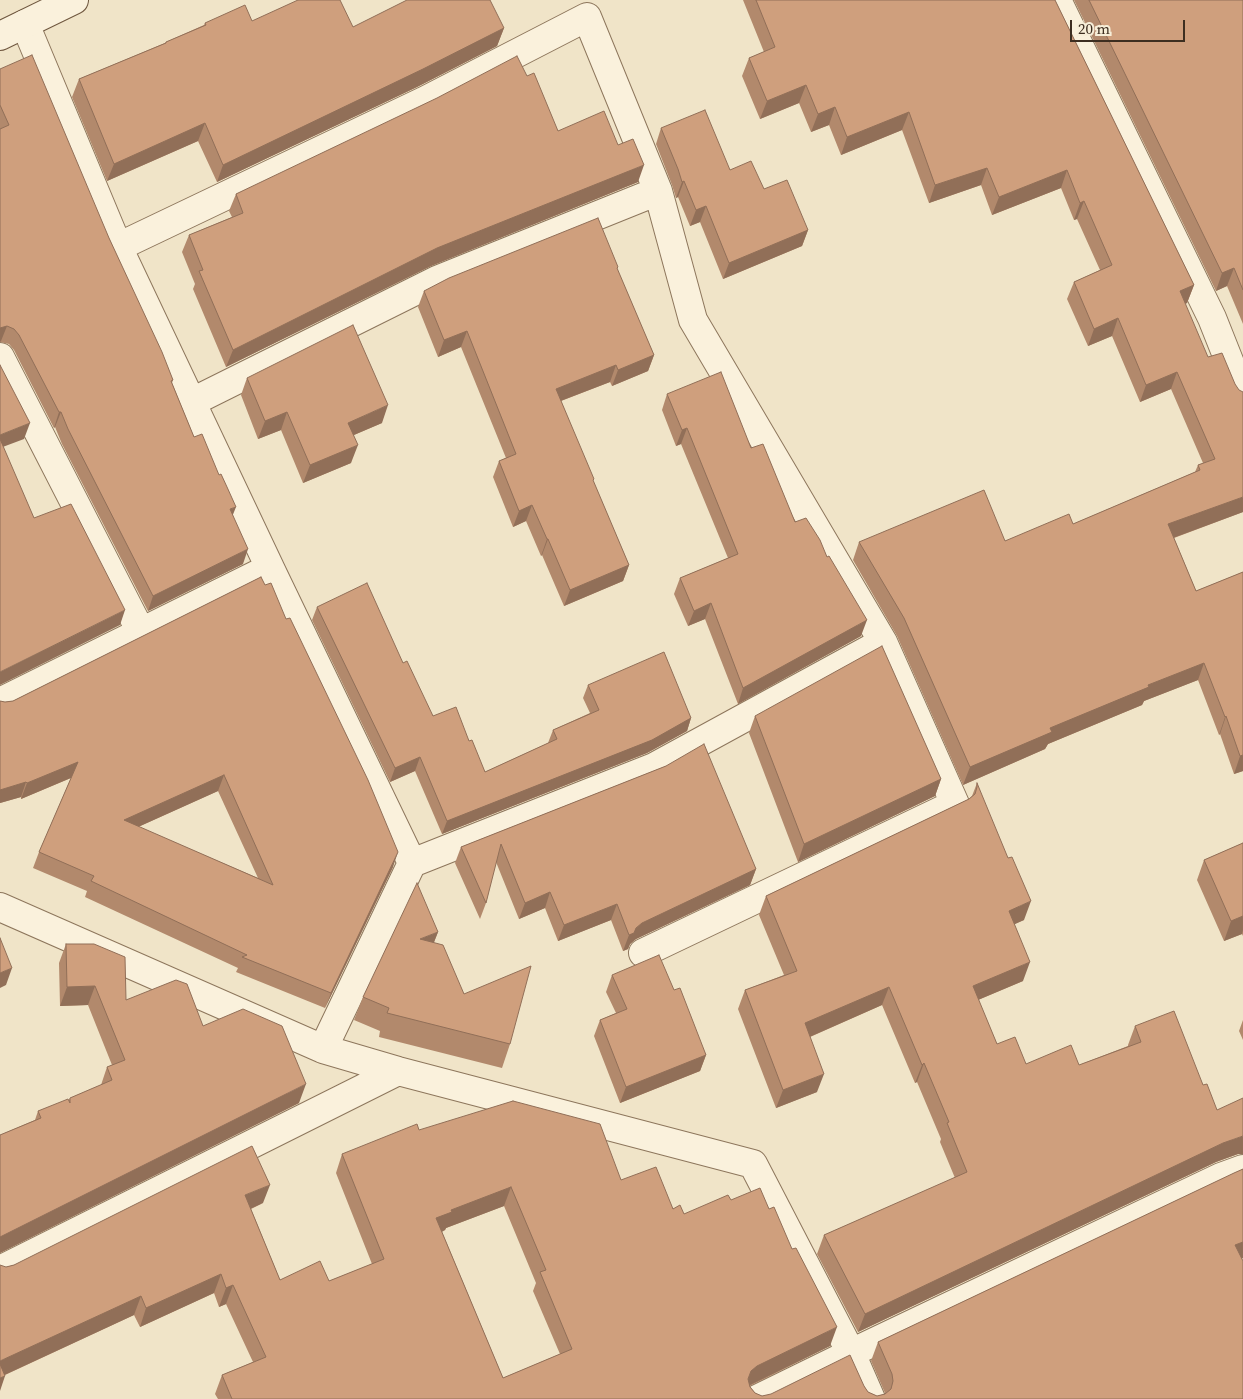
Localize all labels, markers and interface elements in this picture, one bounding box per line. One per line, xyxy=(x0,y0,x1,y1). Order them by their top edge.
scale bar xyxy=(1073,10,1188,42)
text: 20 m xyxy=(1078,18,1110,39)

